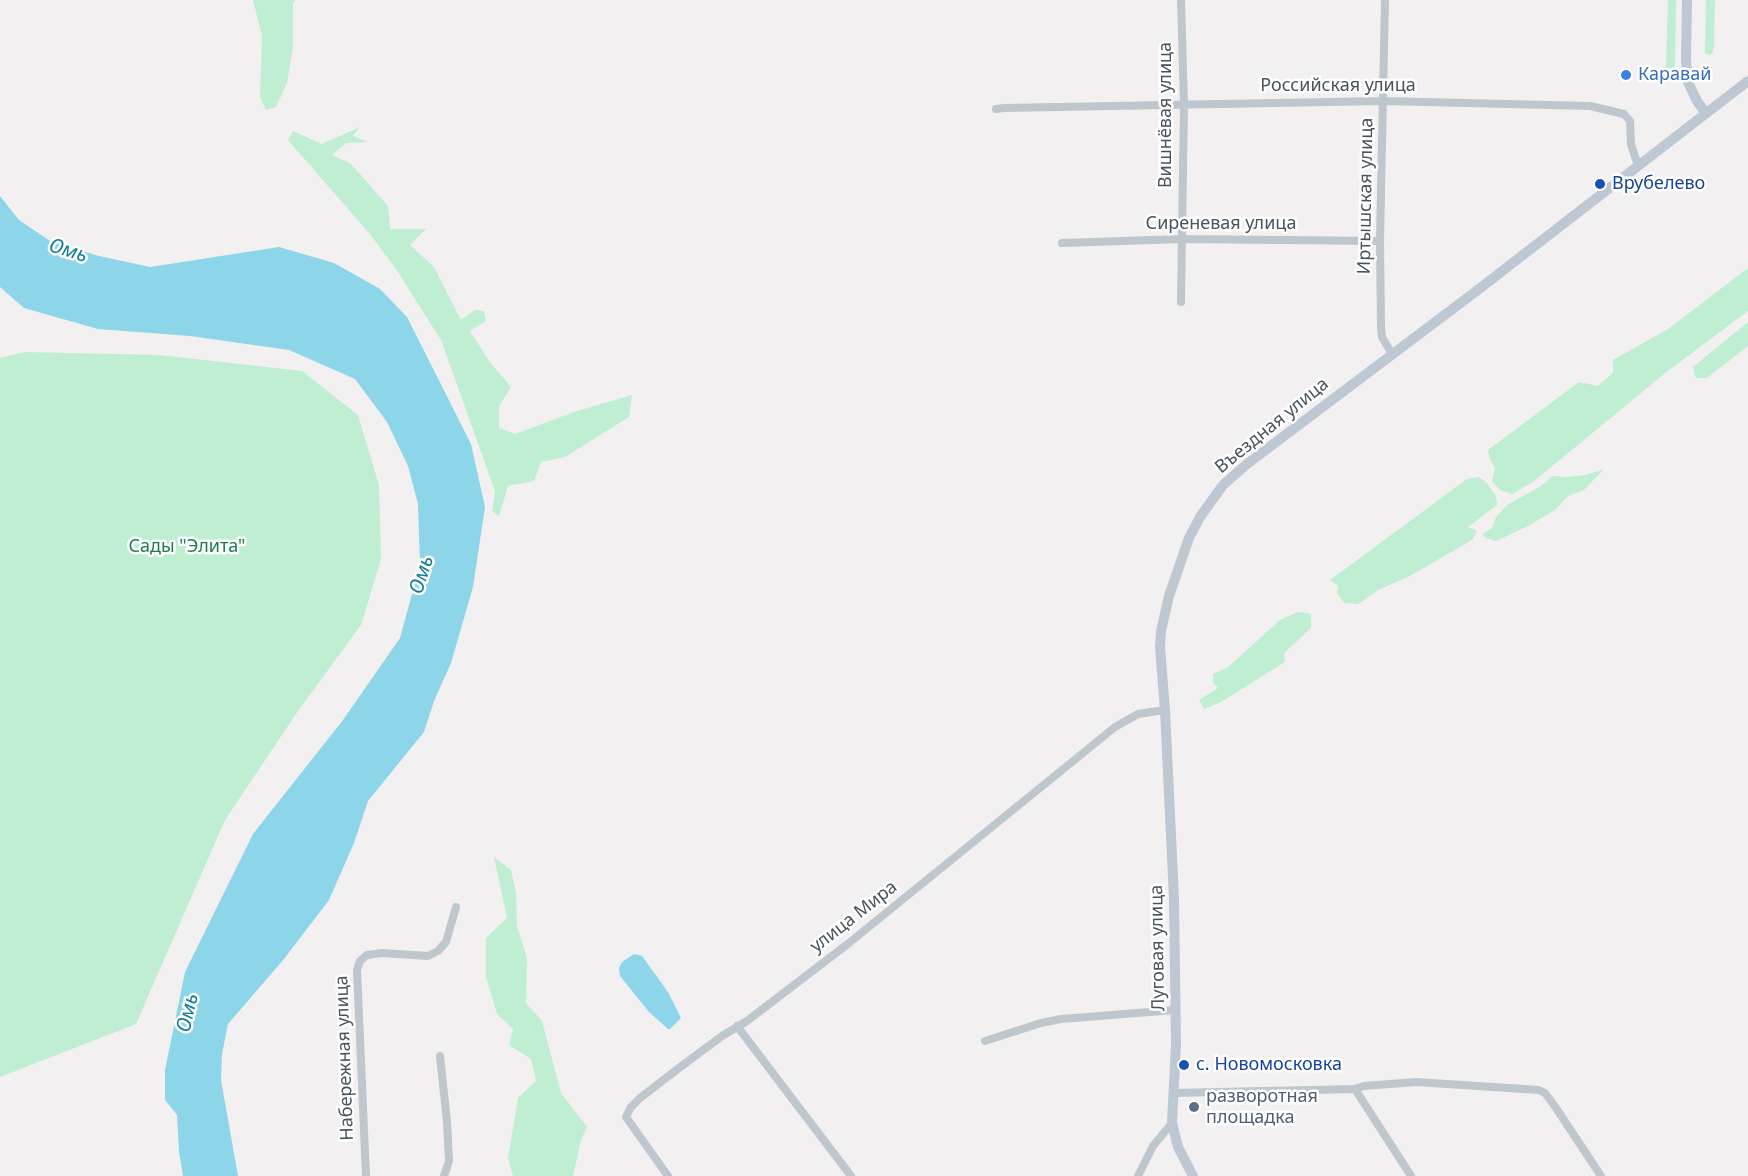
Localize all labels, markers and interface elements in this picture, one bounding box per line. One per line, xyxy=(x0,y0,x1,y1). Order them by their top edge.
street label: Вишнёвая улица xyxy=(1155,42,1177,188)
place label: Каравай xyxy=(1638,64,1711,86)
marker: Каравай xyxy=(1619,68,1633,82)
street label: Российская улица xyxy=(1260,75,1416,97)
street label: Иртышская улица xyxy=(1354,117,1378,275)
place label: Врубелево xyxy=(1612,173,1705,195)
marker: Врубелево xyxy=(1593,177,1607,191)
street label: Сиреневая улица xyxy=(1146,213,1296,235)
water label: Омь xyxy=(46,234,90,268)
street label: Въездная улица xyxy=(1211,374,1333,478)
park label: Сады "Элита" xyxy=(129,536,245,558)
water label: Омь xyxy=(405,553,439,597)
street label: улица Мира xyxy=(806,876,902,958)
street label: Луговая улица xyxy=(1146,885,1170,1011)
street label: Набережная улица xyxy=(331,975,359,1141)
water label: Омь xyxy=(172,991,204,1035)
place label: с. Новомосковка xyxy=(1196,1054,1342,1076)
marker: с. Новомосковка xyxy=(1177,1058,1191,1072)
place label: разворотная площадка xyxy=(1206,1086,1318,1128)
marker: разворотная площадка xyxy=(1187,1100,1201,1114)

